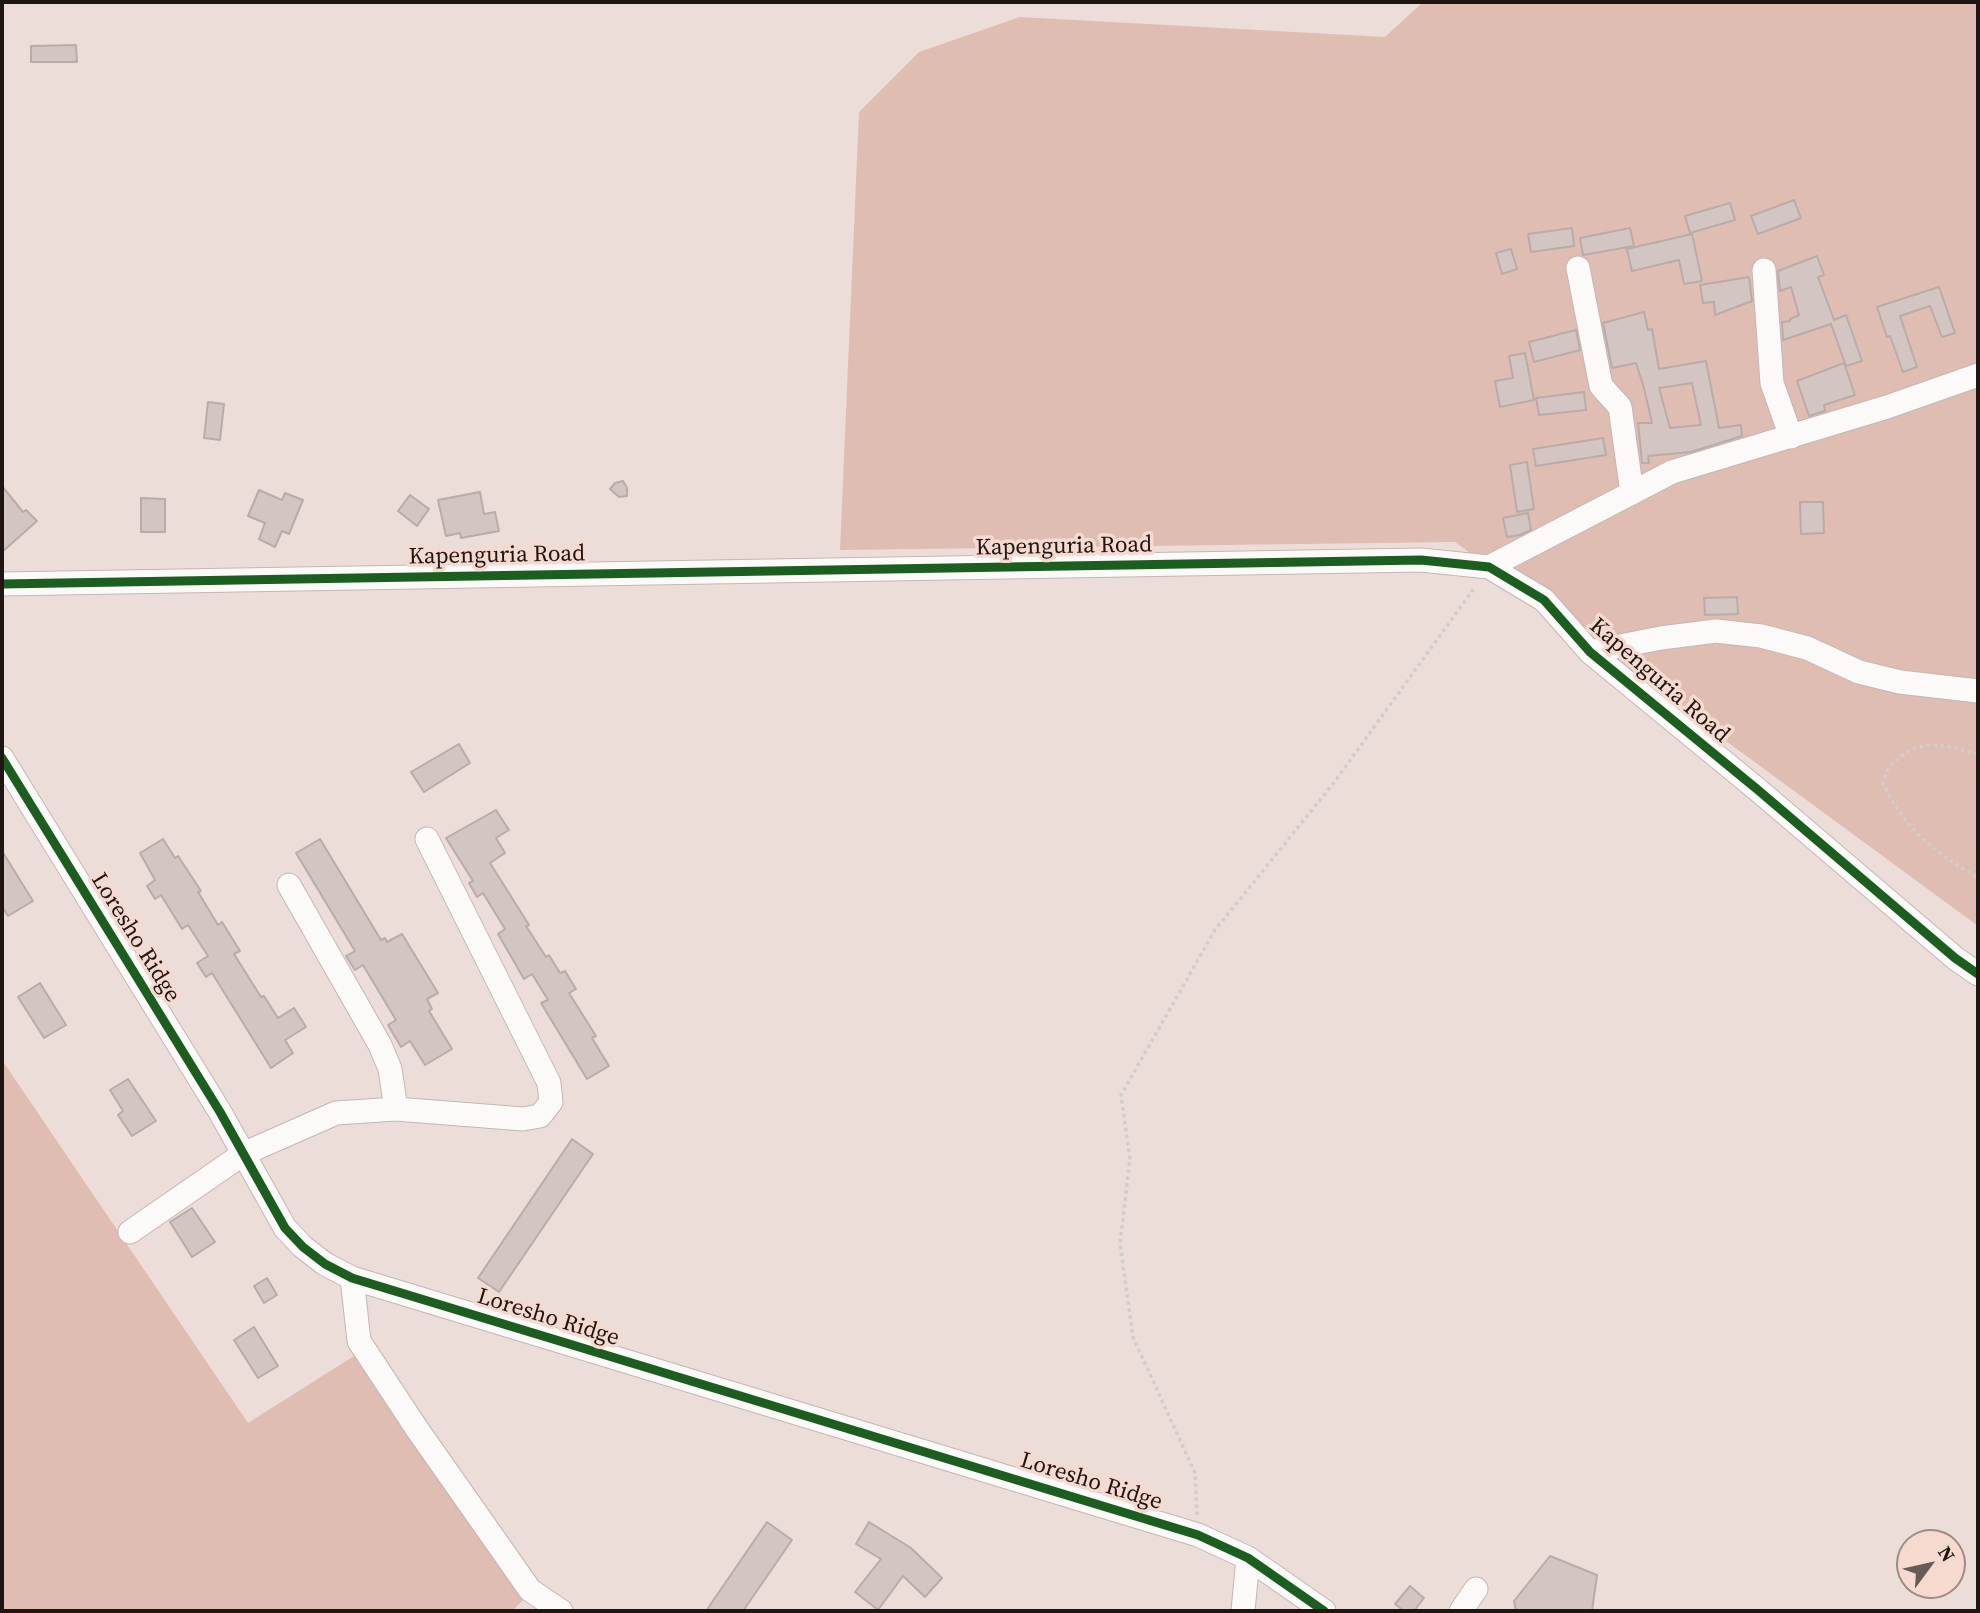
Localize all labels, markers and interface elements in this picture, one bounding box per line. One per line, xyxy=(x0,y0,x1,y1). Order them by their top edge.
street label: Kapenguria Road xyxy=(976,532,1152,562)
street label: Kapenguria Road xyxy=(409,541,585,571)
street label: Kapenguria Road xyxy=(1583,613,1735,749)
street label: Loresho Ridge xyxy=(84,868,186,1008)
street label: Loresho Ridge xyxy=(474,1283,622,1353)
street label: Loresho Ridge xyxy=(1017,1447,1165,1517)
north arrow xyxy=(1896,1529,1966,1599)
text: N xyxy=(1932,1541,1962,1567)

